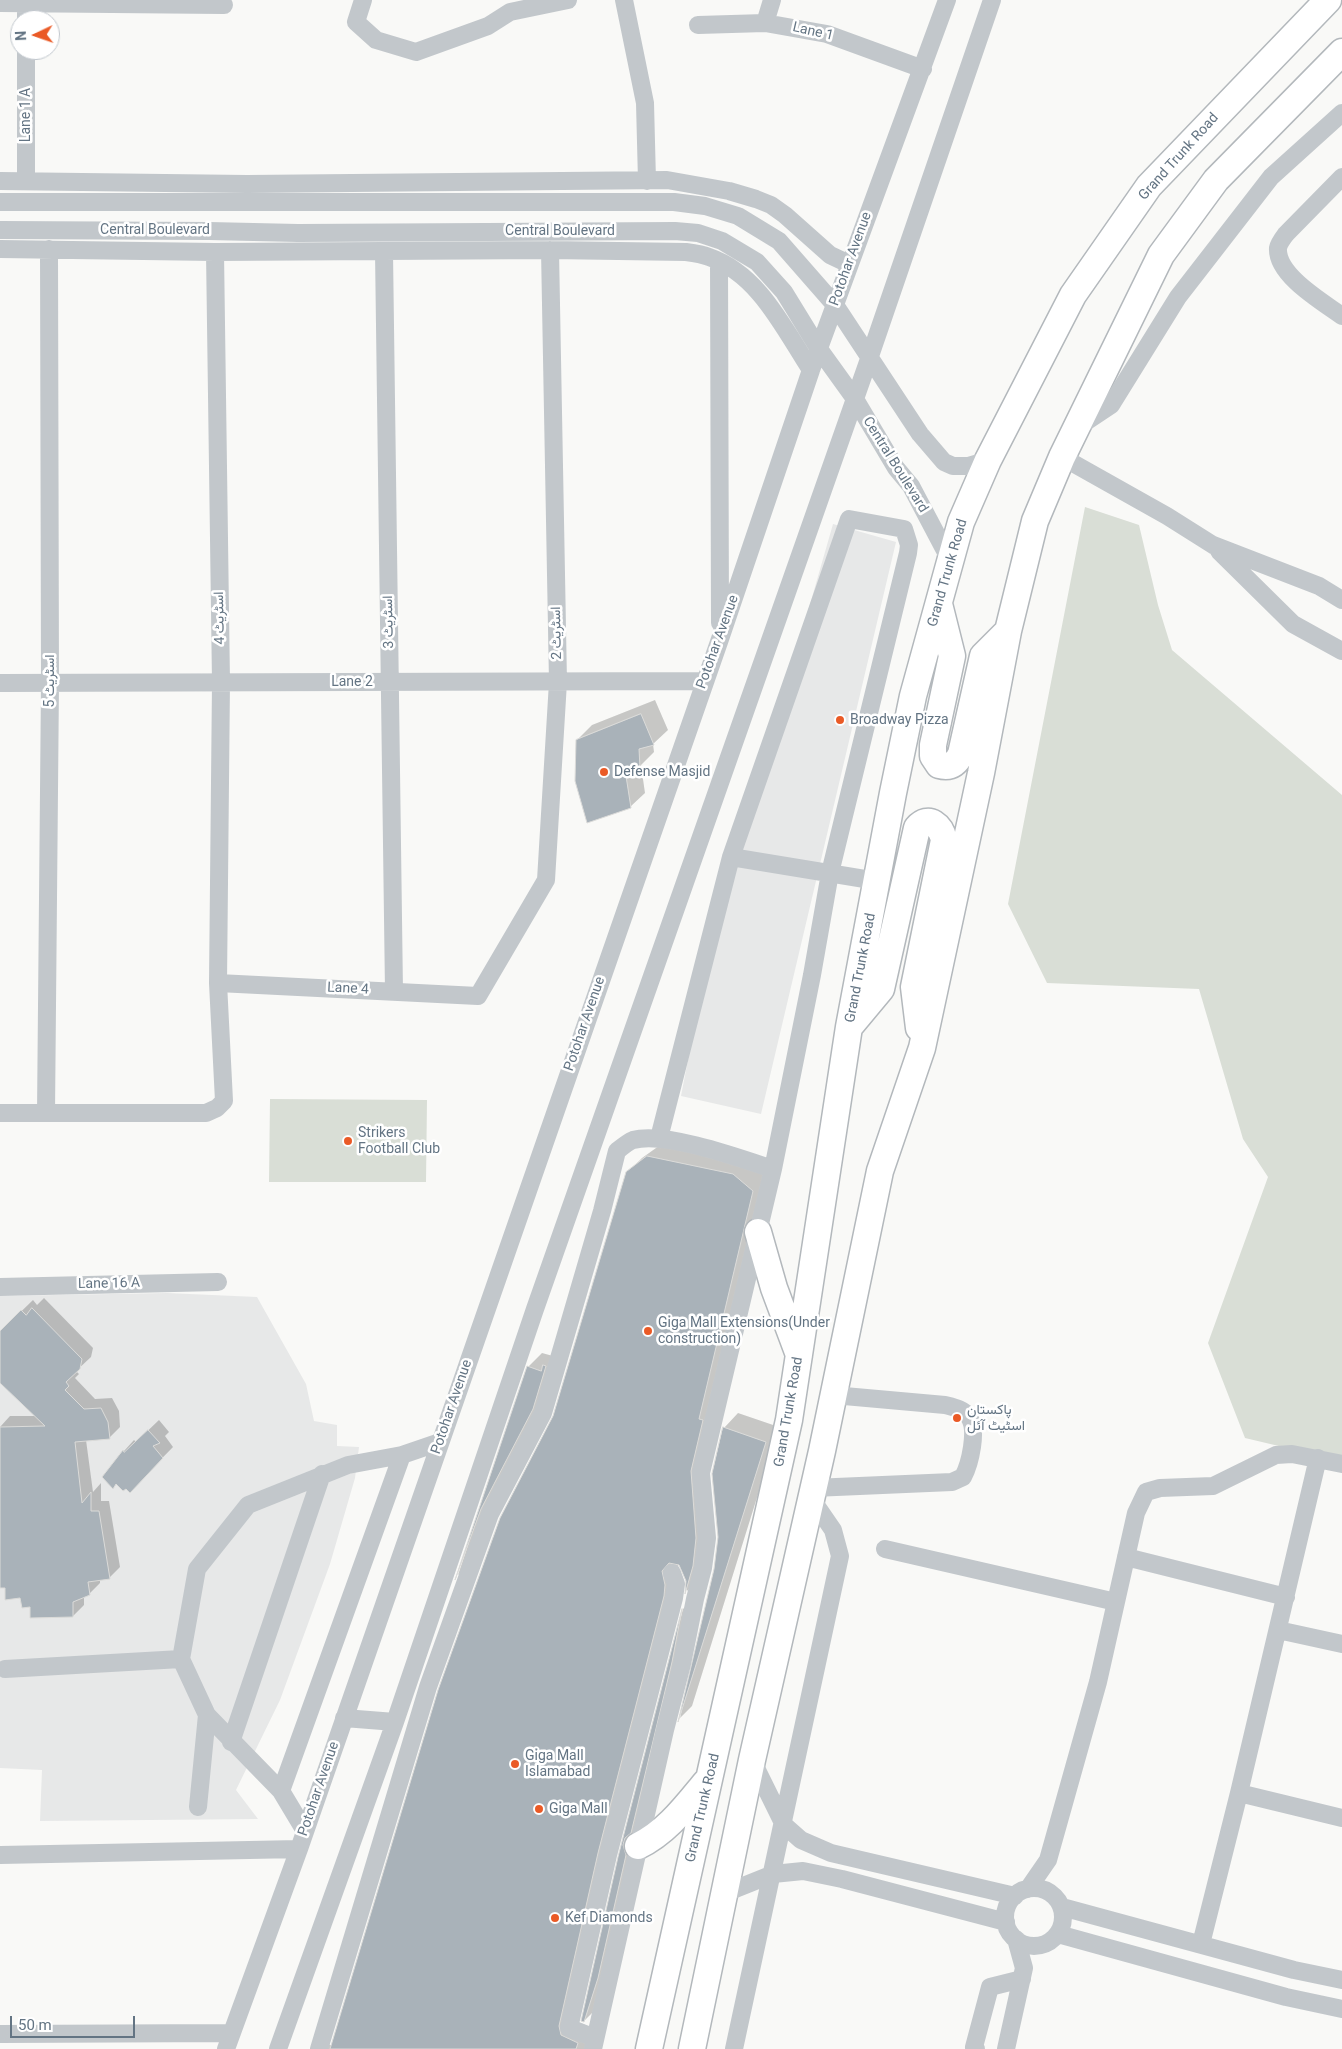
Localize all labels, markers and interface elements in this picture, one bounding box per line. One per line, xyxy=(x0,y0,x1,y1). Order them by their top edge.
north arrow xyxy=(10,10,60,60)
street label: Lane 1 xyxy=(791,19,835,45)
text: N xyxy=(13,30,29,41)
street label: Lane 1 A xyxy=(18,88,34,142)
street label: Grand Trunk Road xyxy=(1135,110,1223,204)
street label: Potohar Avenue xyxy=(826,210,876,308)
street label: Central Boulevard xyxy=(100,222,210,238)
street label: Central Boulevard xyxy=(505,223,615,239)
street label: Central Boulevard xyxy=(859,414,931,516)
street label: Grand Trunk Road xyxy=(925,517,971,629)
street label: اسٹریٹ 4 xyxy=(211,591,229,645)
street label: Potohar Avenue xyxy=(693,593,743,691)
street label: اسٹریٹ 3 xyxy=(380,595,398,649)
street label: اسٹریٹ 2 xyxy=(548,606,566,660)
street label: اسٹریٹ 5 xyxy=(42,654,58,708)
street label: Lane 2 xyxy=(331,674,373,690)
place label: Broadway Pizza xyxy=(850,712,949,728)
marker: Broadway Pizza xyxy=(834,714,846,726)
place label: Defense Masjid xyxy=(614,764,710,780)
marker: Defense Masjid xyxy=(598,766,610,778)
street label: Grand Trunk Road xyxy=(842,912,880,1024)
street label: Potohar Avenue xyxy=(561,975,609,1073)
street label: Lane 4 xyxy=(327,980,369,998)
place label: Strikers Football Club xyxy=(358,1125,440,1158)
marker: Strikers Football Club xyxy=(342,1135,354,1147)
street label: Lane 16 A xyxy=(78,1275,140,1293)
place label: Giga Mall Extensions(Under construction) xyxy=(658,1315,830,1348)
marker: Giga Mall Extensions(Under construction) xyxy=(642,1325,654,1337)
street label: Grand Trunk Road xyxy=(771,1356,807,1468)
street label: Potohar Avenue xyxy=(428,1358,476,1456)
place label: پاکستان اسٹیٹ آئل xyxy=(967,1402,1025,1434)
marker: پاکستان اسٹیٹ آئل xyxy=(951,1412,963,1424)
street label: Potohar Avenue xyxy=(295,1740,343,1838)
place label: Giga Mall Islamabad xyxy=(525,1748,590,1780)
street label: Grand Trunk Road xyxy=(682,1752,724,1864)
marker: Giga Mall Islamabad xyxy=(509,1758,521,1770)
place label: Giga Mall xyxy=(549,1801,608,1817)
marker: Giga Mall xyxy=(533,1803,545,1815)
place label: Kef Diamonds xyxy=(565,1910,653,1926)
marker: Kef Diamonds xyxy=(549,1912,561,1924)
scale bar xyxy=(12,2006,138,2038)
text: 50 m xyxy=(18,2016,52,2034)

